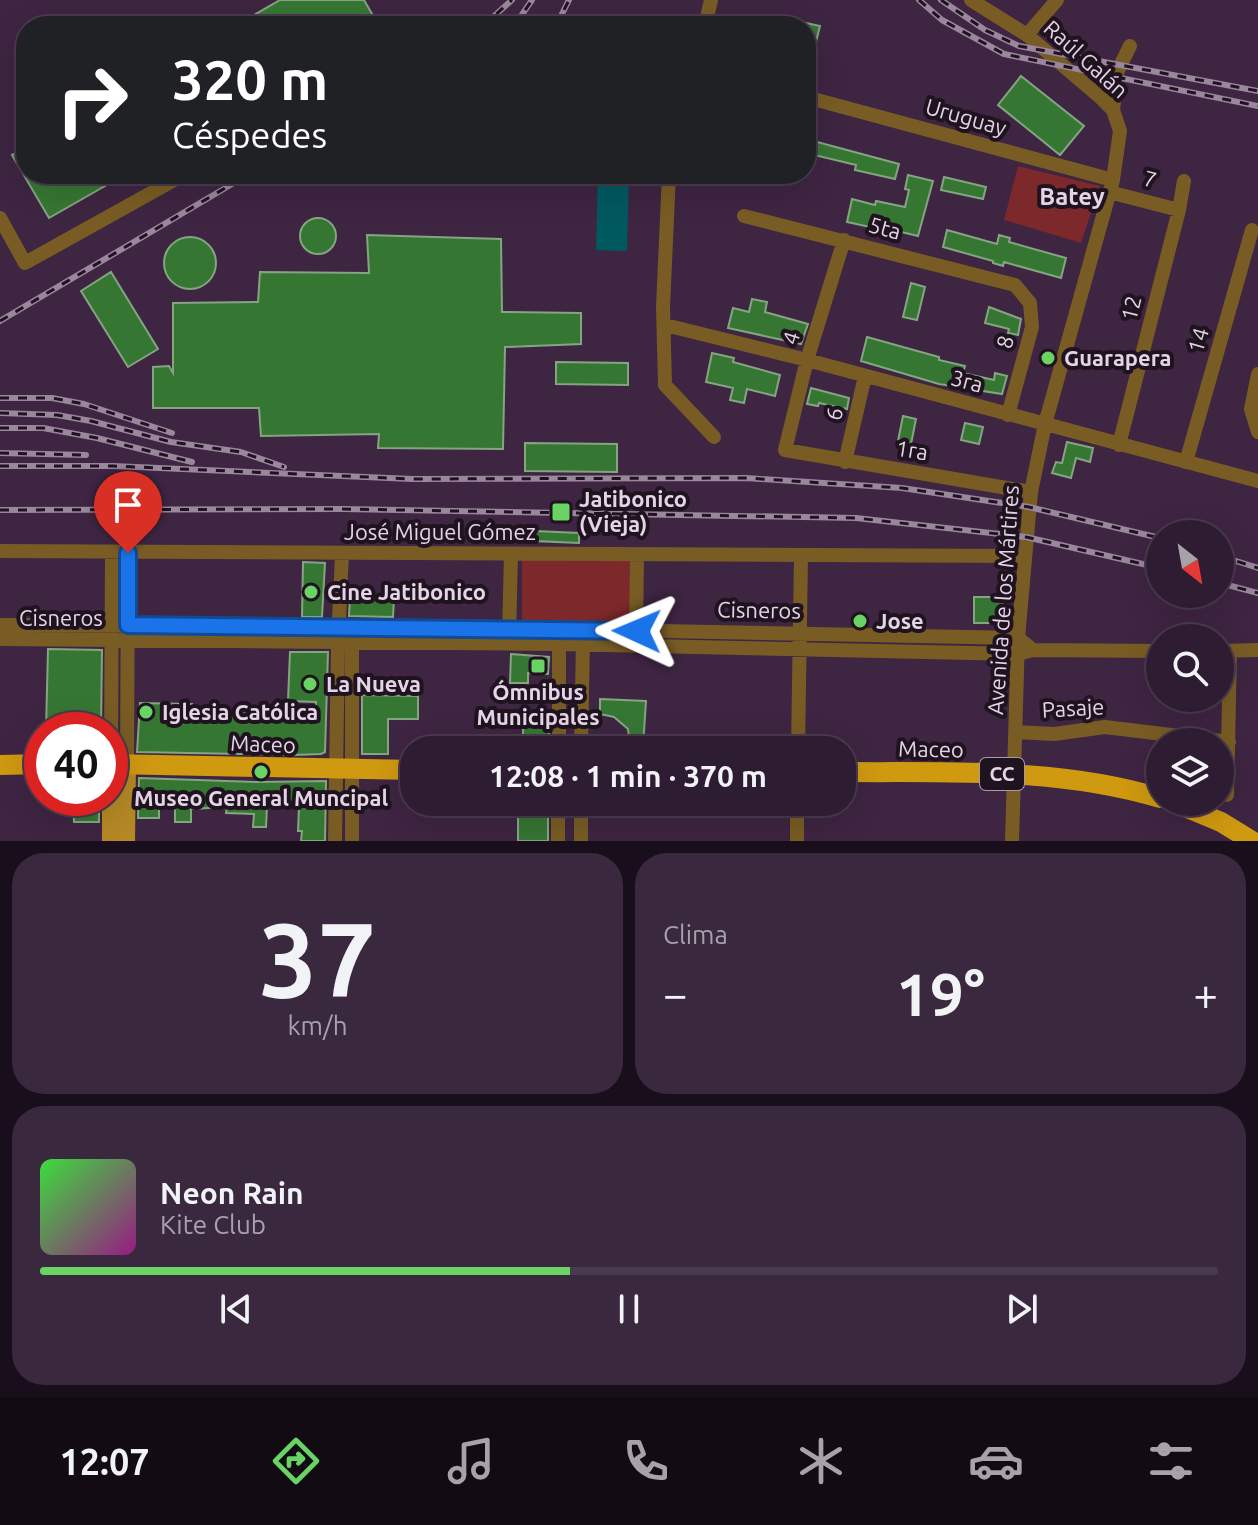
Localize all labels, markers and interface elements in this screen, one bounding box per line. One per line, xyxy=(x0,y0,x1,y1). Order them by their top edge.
street label: Raúl Galán xyxy=(1039,15,1133,103)
icon: right xyxy=(40,48,144,152)
text: 320 m xyxy=(172,48,328,111)
street label: Uruguay xyxy=(923,93,1010,140)
text: Céspedes xyxy=(172,114,327,155)
street label: 7 xyxy=(1141,165,1159,192)
district label: Batey xyxy=(1039,183,1105,210)
street label: 5ta xyxy=(866,211,904,244)
street label: 12 xyxy=(1115,293,1146,323)
street label: 14 xyxy=(1182,324,1213,355)
street label: 4 xyxy=(777,328,804,347)
street label: 8 xyxy=(991,333,1018,351)
place label: Guarapera xyxy=(1064,345,1172,370)
marker: Guarapera xyxy=(1039,349,1057,367)
street label: 3ra xyxy=(948,364,986,397)
street label: 6 xyxy=(820,405,847,423)
street label: 1ra xyxy=(894,435,930,464)
pin xyxy=(94,471,162,553)
icon: arrive xyxy=(106,483,150,527)
street label: Avenida de los Mártires xyxy=(982,484,1023,716)
place label: Jatibonico (Vieja) xyxy=(579,486,687,537)
marker: Jatibonico (Vieja) xyxy=(550,501,572,523)
street label: José Miguel Gómez xyxy=(344,519,536,544)
north arrow xyxy=(1146,520,1234,608)
map controls xyxy=(1146,520,1234,816)
place label: Cine Jatibonico xyxy=(327,579,486,604)
marker: Cine Jatibonico xyxy=(302,583,320,601)
position arrow xyxy=(595,589,679,673)
street label: Cisneros xyxy=(717,596,801,623)
street label: Cisneros xyxy=(19,605,103,630)
place label: Jose xyxy=(876,608,924,633)
marker: Jose xyxy=(851,612,869,630)
button: search xyxy=(1146,624,1234,712)
marker: Ómnibus Municipales xyxy=(529,657,547,675)
place label: La Nueva xyxy=(326,671,421,696)
marker: La Nueva xyxy=(301,675,319,693)
place label: Ómnibus Municipales xyxy=(476,679,600,729)
street label: Pasaje xyxy=(1041,693,1105,722)
place label: Iglesia Católica xyxy=(162,699,318,724)
marker: Iglesia Católica xyxy=(137,703,155,721)
speed limit sign: 40 xyxy=(24,712,128,816)
button: layers xyxy=(1146,728,1234,816)
street label: Maceo xyxy=(230,730,296,757)
street label: Maceo xyxy=(898,735,964,762)
road number: CC xyxy=(980,758,1024,790)
text: 12:08 · 1 min · 370 m xyxy=(489,759,767,793)
marker: Museo General Muncipal xyxy=(252,763,270,781)
place label: Museo General Muncipal xyxy=(134,785,388,810)
text: 37 xyxy=(259,900,376,1017)
text: Clima xyxy=(663,920,728,949)
text: 19° xyxy=(896,960,985,1027)
text: − xyxy=(663,969,688,1018)
text: + xyxy=(1193,969,1218,1018)
text: km/h xyxy=(287,1011,348,1040)
text: Neon Rain xyxy=(160,1176,304,1210)
text: Kite Club xyxy=(160,1210,266,1239)
icon: previous xyxy=(214,1287,258,1331)
icon: pause xyxy=(607,1287,651,1331)
icon: next xyxy=(1000,1287,1044,1331)
icon: directions xyxy=(268,1433,324,1489)
icon: music xyxy=(443,1433,499,1489)
icon: phone xyxy=(618,1433,674,1489)
icon: climate xyxy=(793,1433,849,1489)
icon: car xyxy=(968,1433,1024,1489)
icon: filters xyxy=(1143,1433,1199,1489)
text: 12:07 xyxy=(59,1441,150,1482)

